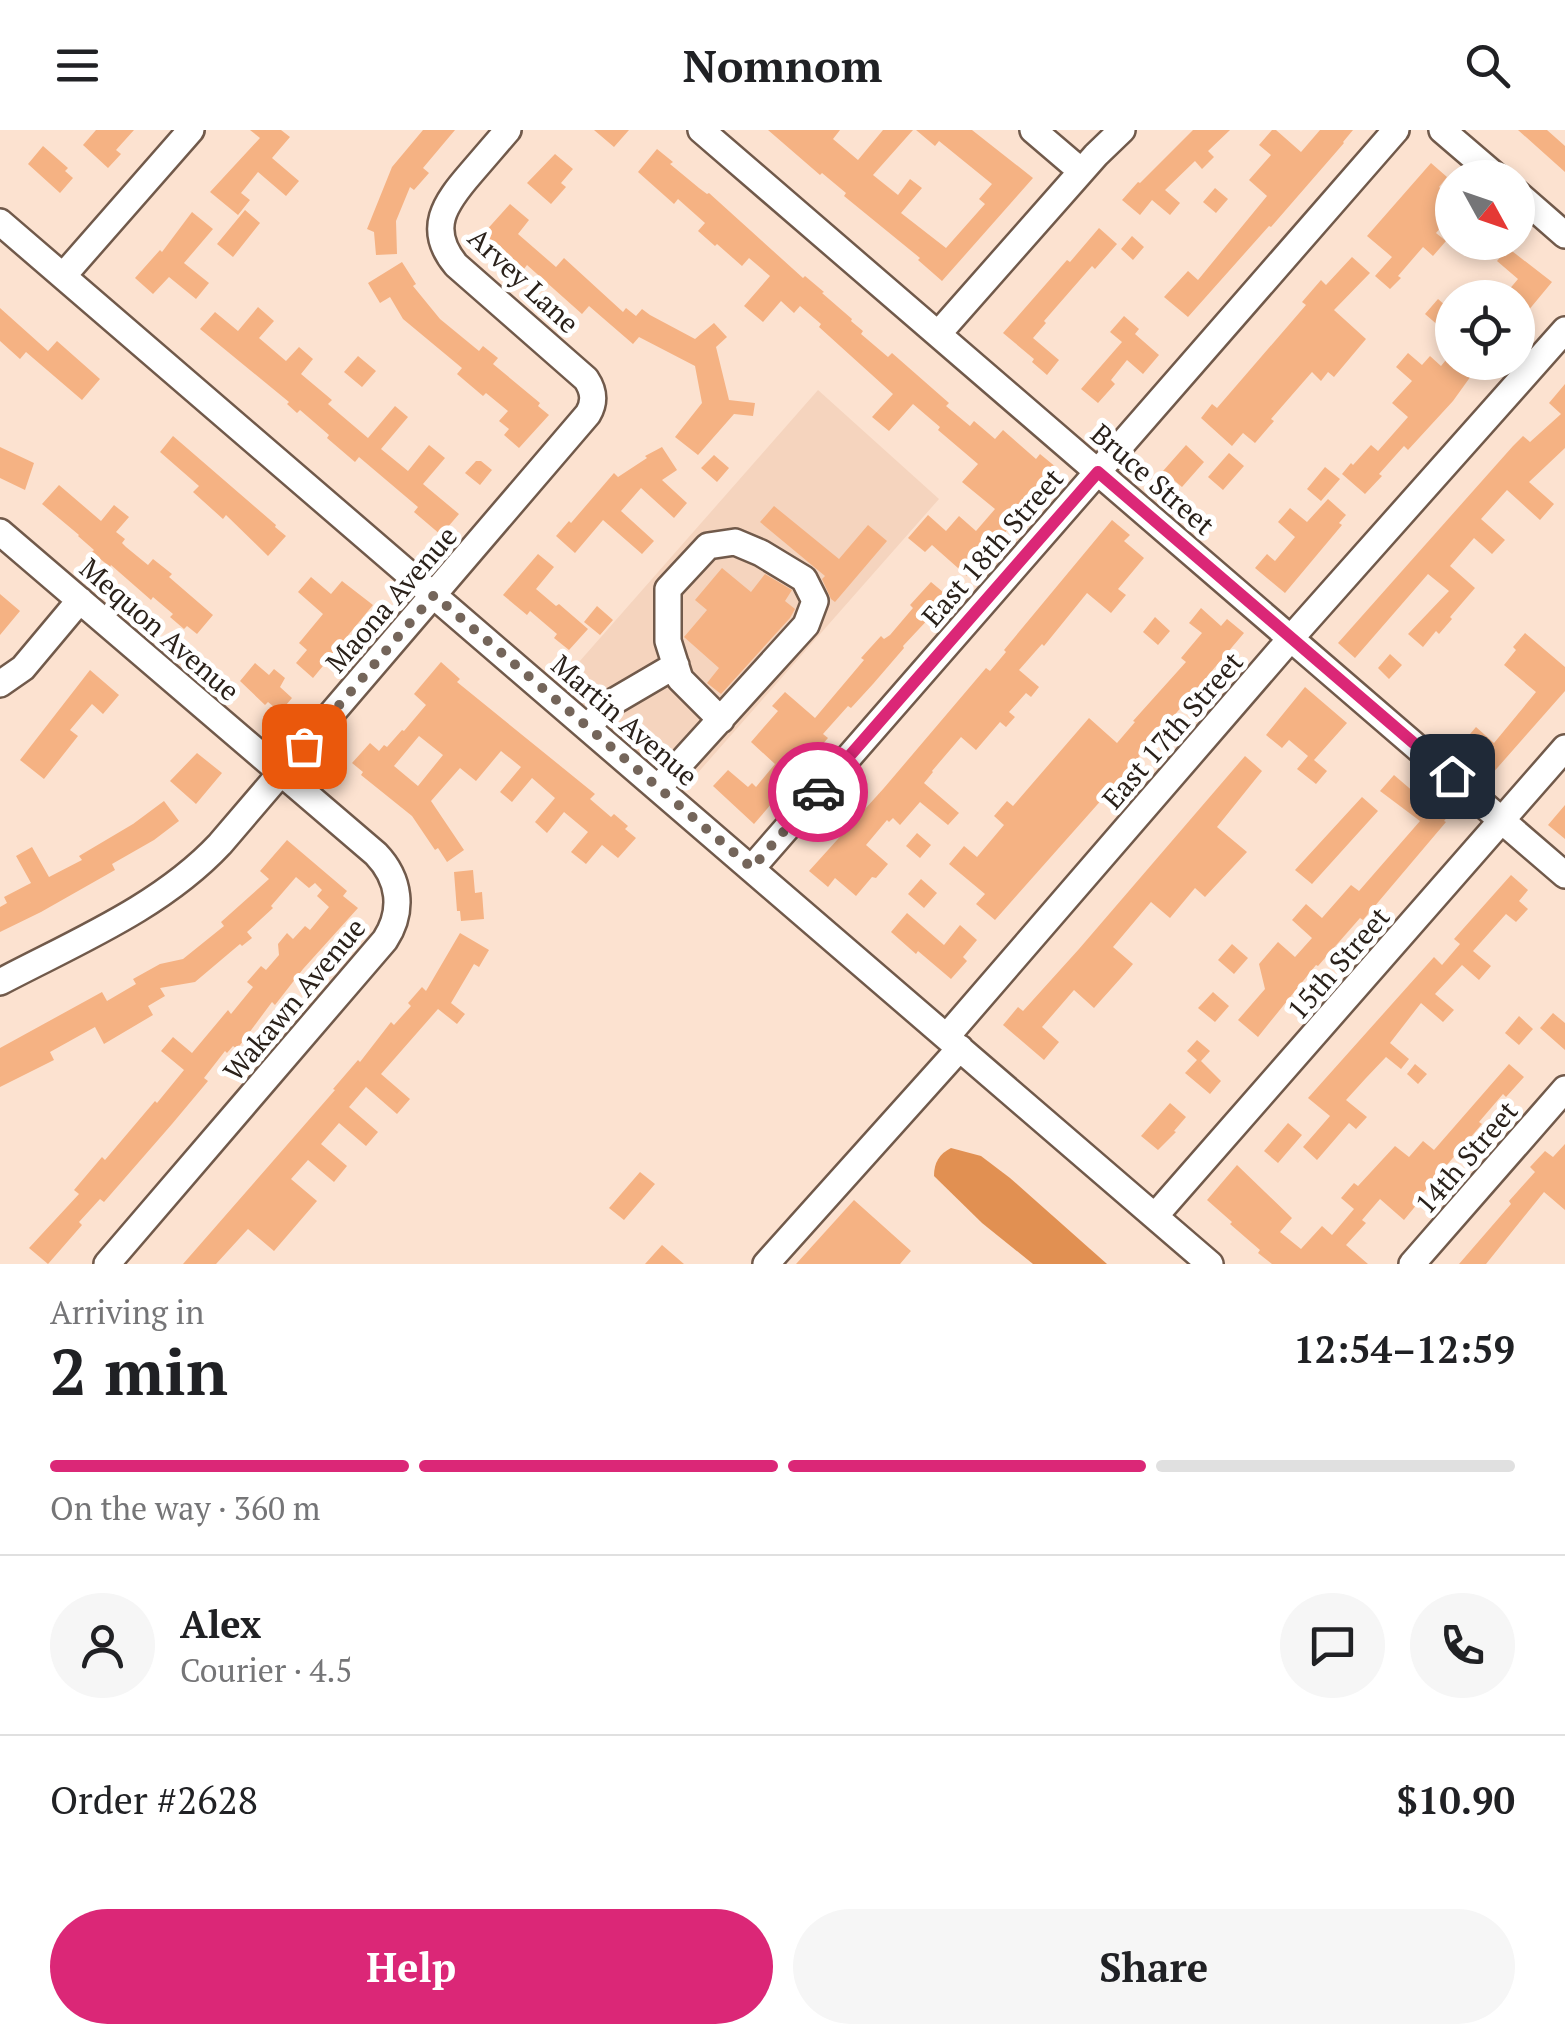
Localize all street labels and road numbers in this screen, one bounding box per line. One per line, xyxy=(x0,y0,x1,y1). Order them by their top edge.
street label: Arvey Lane xyxy=(461,219,587,341)
street label: Bruce Street xyxy=(1083,415,1223,543)
street label: East 18th Street xyxy=(913,460,1071,634)
street label: Maona Avenue xyxy=(317,518,465,680)
street label: Mequon Avenue xyxy=(72,549,248,709)
street label: East 17th Street xyxy=(1094,643,1251,816)
street label: Martin Avenue xyxy=(544,646,706,794)
street label: 15th Street xyxy=(1279,898,1398,1027)
street label: Wakawn Avenue xyxy=(215,910,373,1088)
street label: 14th Street xyxy=(1407,1092,1526,1221)

